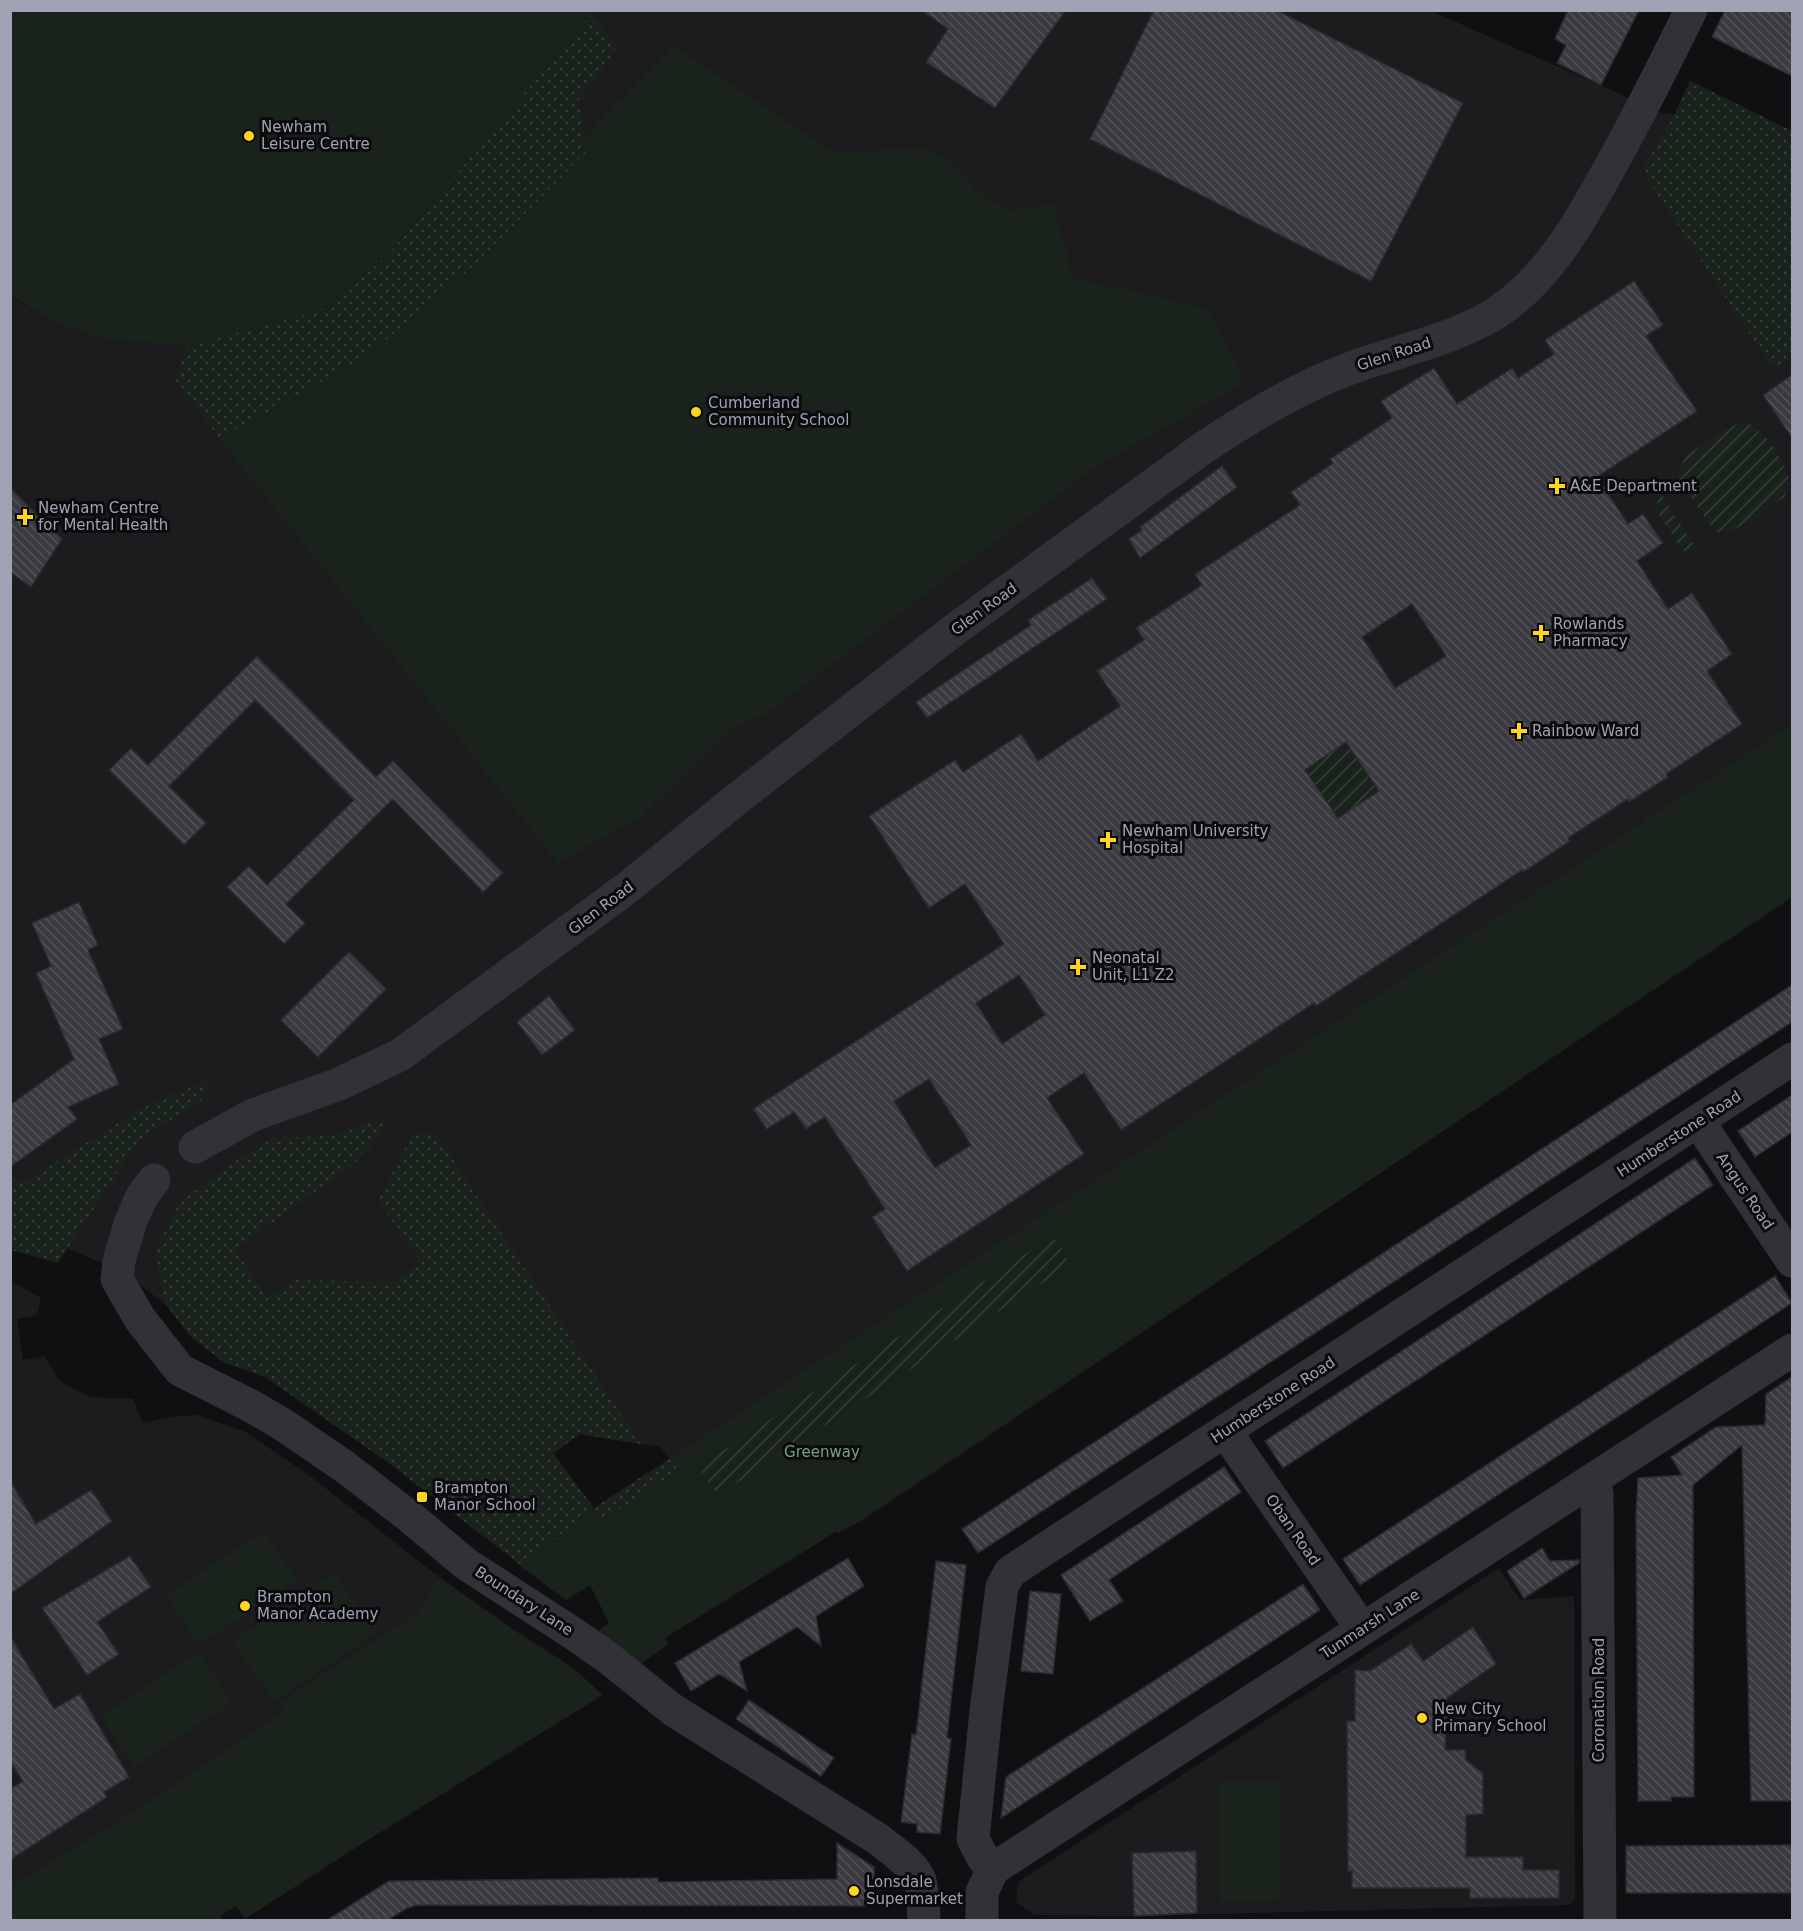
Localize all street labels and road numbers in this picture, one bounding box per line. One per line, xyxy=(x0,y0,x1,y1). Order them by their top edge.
street label: Glen Road xyxy=(1355,334,1433,374)
street label: Glen Road xyxy=(948,579,1020,639)
street label: Glen Road xyxy=(565,878,637,938)
street label: Humberstone Road xyxy=(1614,1087,1744,1181)
street label: Angus Road xyxy=(1713,1149,1777,1233)
street label: Humberstone Road xyxy=(1208,1353,1338,1447)
street label: Oban Road xyxy=(1262,1491,1324,1569)
street label: Boundary Lane xyxy=(472,1563,576,1639)
street label: Tunmarsh Lane xyxy=(1316,1585,1423,1663)
street label: Coronation Road xyxy=(1590,1638,1608,1762)

